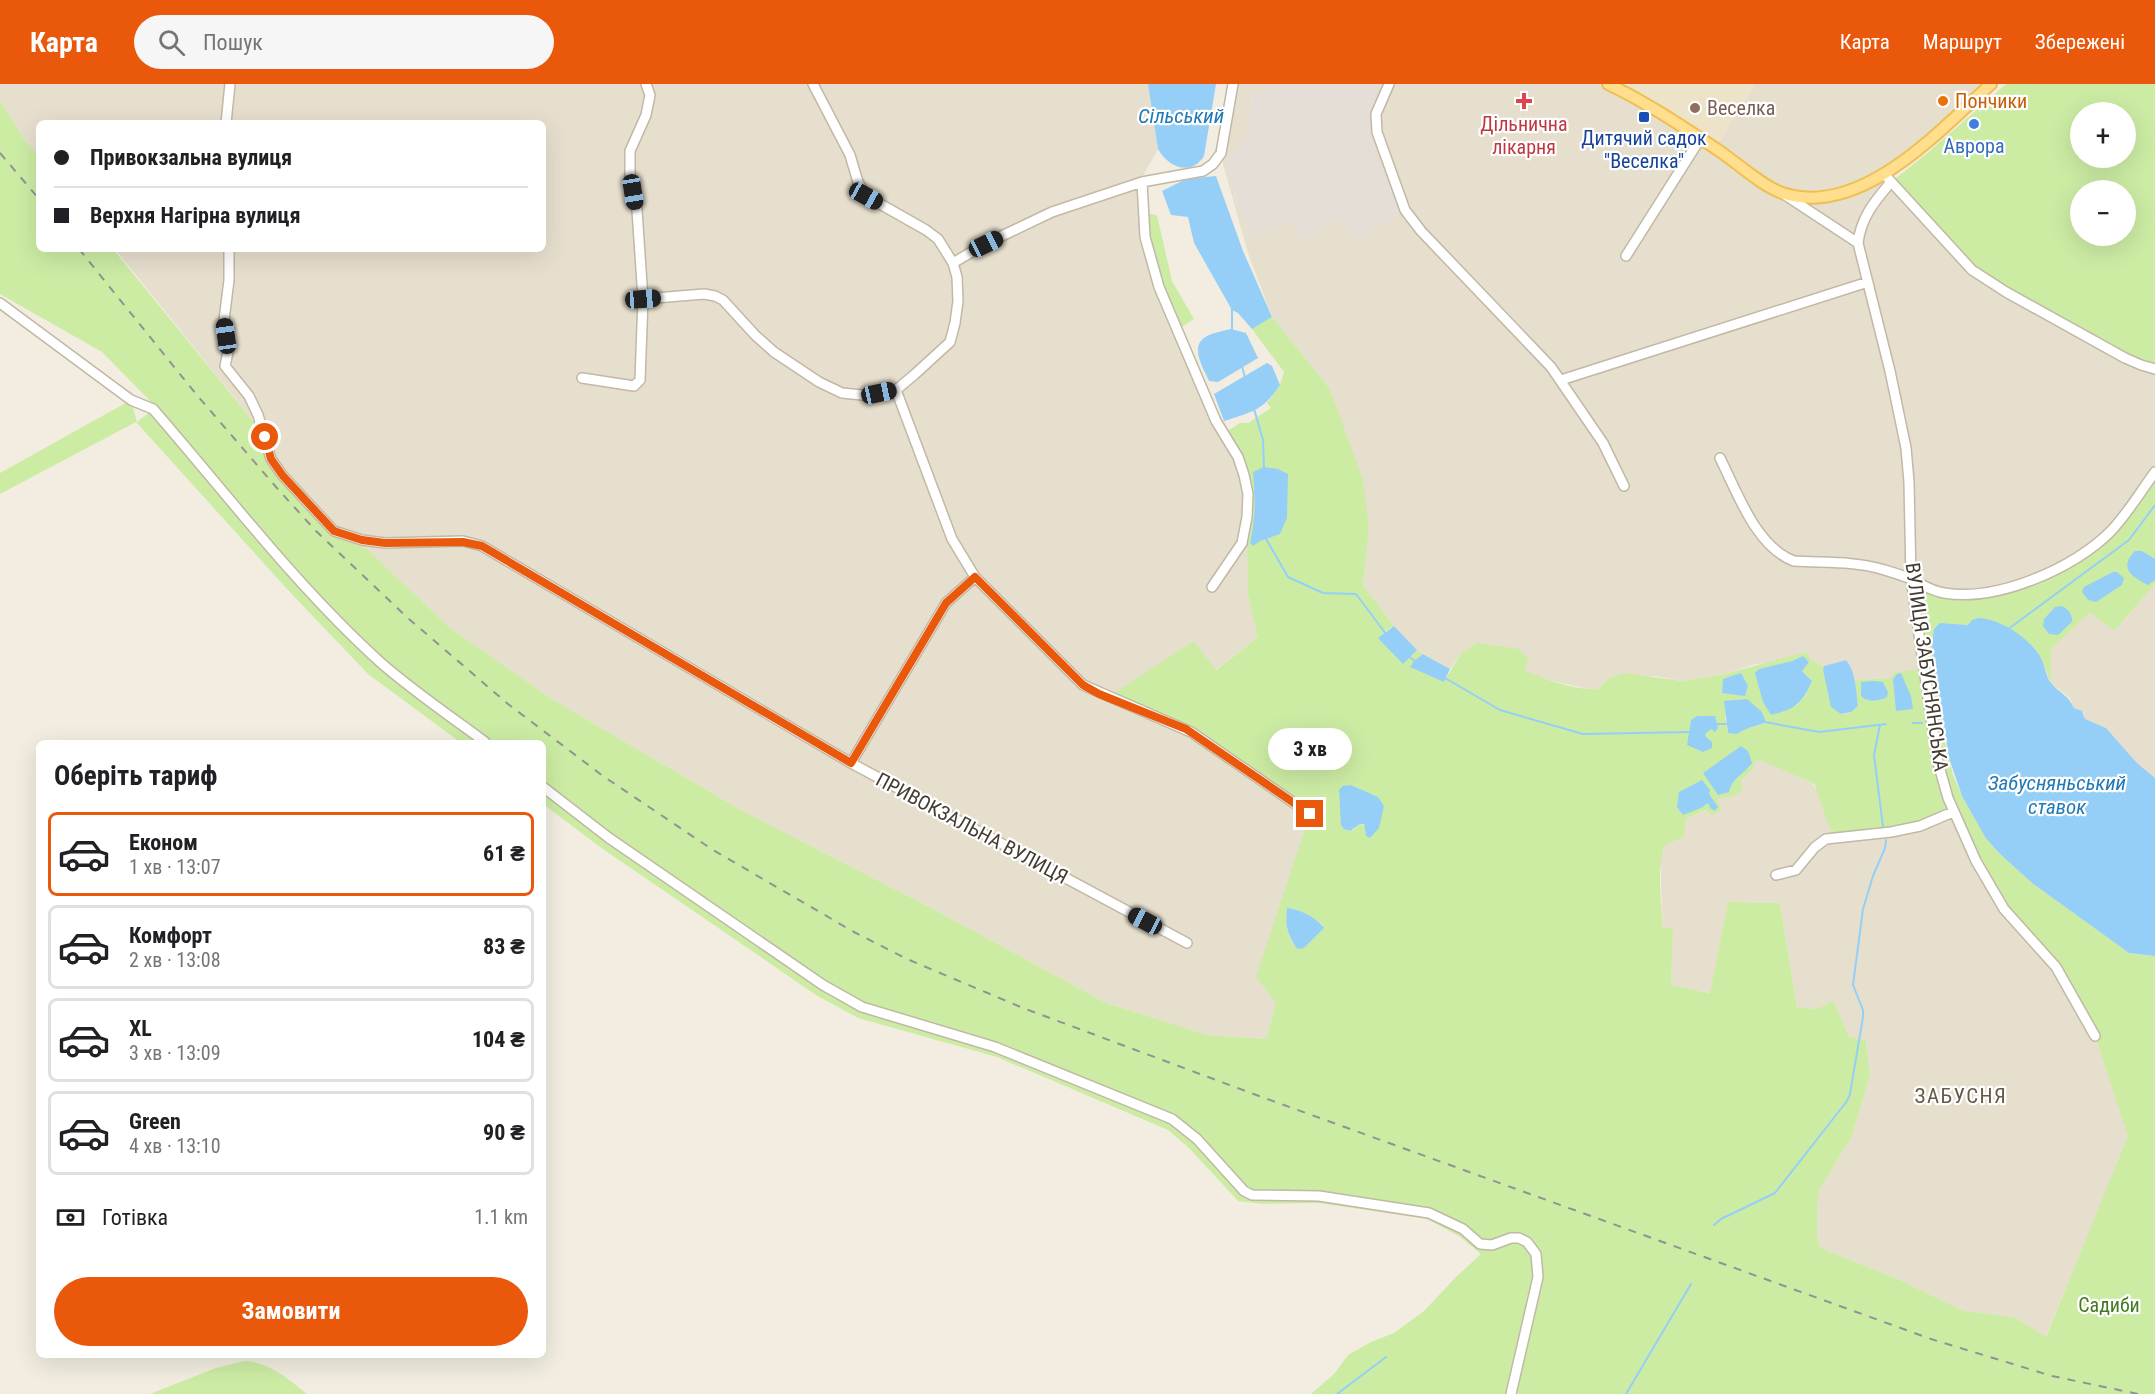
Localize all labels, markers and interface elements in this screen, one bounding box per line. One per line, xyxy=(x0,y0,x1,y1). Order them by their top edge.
search box xyxy=(134,15,554,69)
text: Карта xyxy=(30,26,98,59)
icon: search xyxy=(155,26,188,59)
text: Пошук xyxy=(203,30,263,55)
text: Карта xyxy=(1840,30,1890,54)
text: Маршрут xyxy=(1923,30,2002,54)
text: Збережені xyxy=(2035,30,2125,54)
place label: Пончики xyxy=(1955,89,2027,113)
marker: Дільнична лікарня xyxy=(1515,92,1533,110)
marker: Пончики xyxy=(1936,94,1950,108)
place label: Веселка xyxy=(1707,96,1775,120)
marker: Веселка xyxy=(1688,101,1702,115)
map controls xyxy=(2070,102,2136,246)
button: + xyxy=(2070,102,2136,168)
water label: Сільський xyxy=(1138,104,1224,128)
marker: Дитячий садок "Веселка" xyxy=(1637,110,1651,124)
place label: Дільнична лікарня xyxy=(1480,112,1568,159)
marker: Аврора xyxy=(1967,117,1981,131)
place label: Дитячий садок "Веселка" xyxy=(1581,126,1707,173)
place label: Аврора xyxy=(1944,134,2004,158)
text: Привокзальна вулиця xyxy=(90,145,292,170)
car xyxy=(621,173,645,211)
car xyxy=(846,179,886,213)
button: − xyxy=(2070,180,2136,246)
text: Верхня Нагірна вулиця xyxy=(90,203,301,228)
car xyxy=(966,228,1006,260)
car xyxy=(624,289,662,309)
car xyxy=(215,317,237,355)
car xyxy=(860,380,898,406)
route start xyxy=(251,423,278,450)
street label: ВУЛИЦЯ ЗАБУСНЯНСЬКА xyxy=(1900,561,1954,773)
callout: 3 хв xyxy=(1268,727,1352,769)
text: 3 хв xyxy=(1293,737,1327,761)
text: Оберіть тариф xyxy=(54,760,217,792)
street label: ПРИВОКЗАЛЬНА ВУЛИЦЯ xyxy=(872,767,1072,889)
water label: Забусняньський ставок xyxy=(1988,771,2126,819)
route end xyxy=(1296,800,1323,827)
icon: car xyxy=(57,827,111,881)
text: Економ xyxy=(129,830,198,855)
text: 61 ₴ xyxy=(483,841,525,866)
text: 1 хв · 13:07 xyxy=(129,855,221,879)
car xyxy=(1125,905,1165,937)
icon: car xyxy=(57,920,111,974)
text: Комфорт xyxy=(129,923,212,948)
text: 83 ₴ xyxy=(483,934,525,959)
text: 2 хв · 13:08 xyxy=(129,948,221,972)
icon: car xyxy=(57,1013,111,1067)
text: XL xyxy=(129,1016,152,1041)
text: 104 ₴ xyxy=(472,1027,525,1052)
text: 3 хв · 13:09 xyxy=(129,1041,221,1065)
district label: ЗАБУСНЯ xyxy=(1915,1084,2007,1108)
icon: car xyxy=(57,1106,111,1160)
text: Green xyxy=(129,1109,181,1134)
text: 90 ₴ xyxy=(483,1120,525,1145)
text: 4 хв · 13:10 xyxy=(129,1134,221,1158)
icon: cash xyxy=(54,1201,87,1234)
text: Готівка xyxy=(102,1205,168,1230)
text: 1.1 km xyxy=(474,1205,528,1229)
button: Замовити xyxy=(54,1277,528,1346)
park label: Садиби xyxy=(2078,1293,2140,1317)

